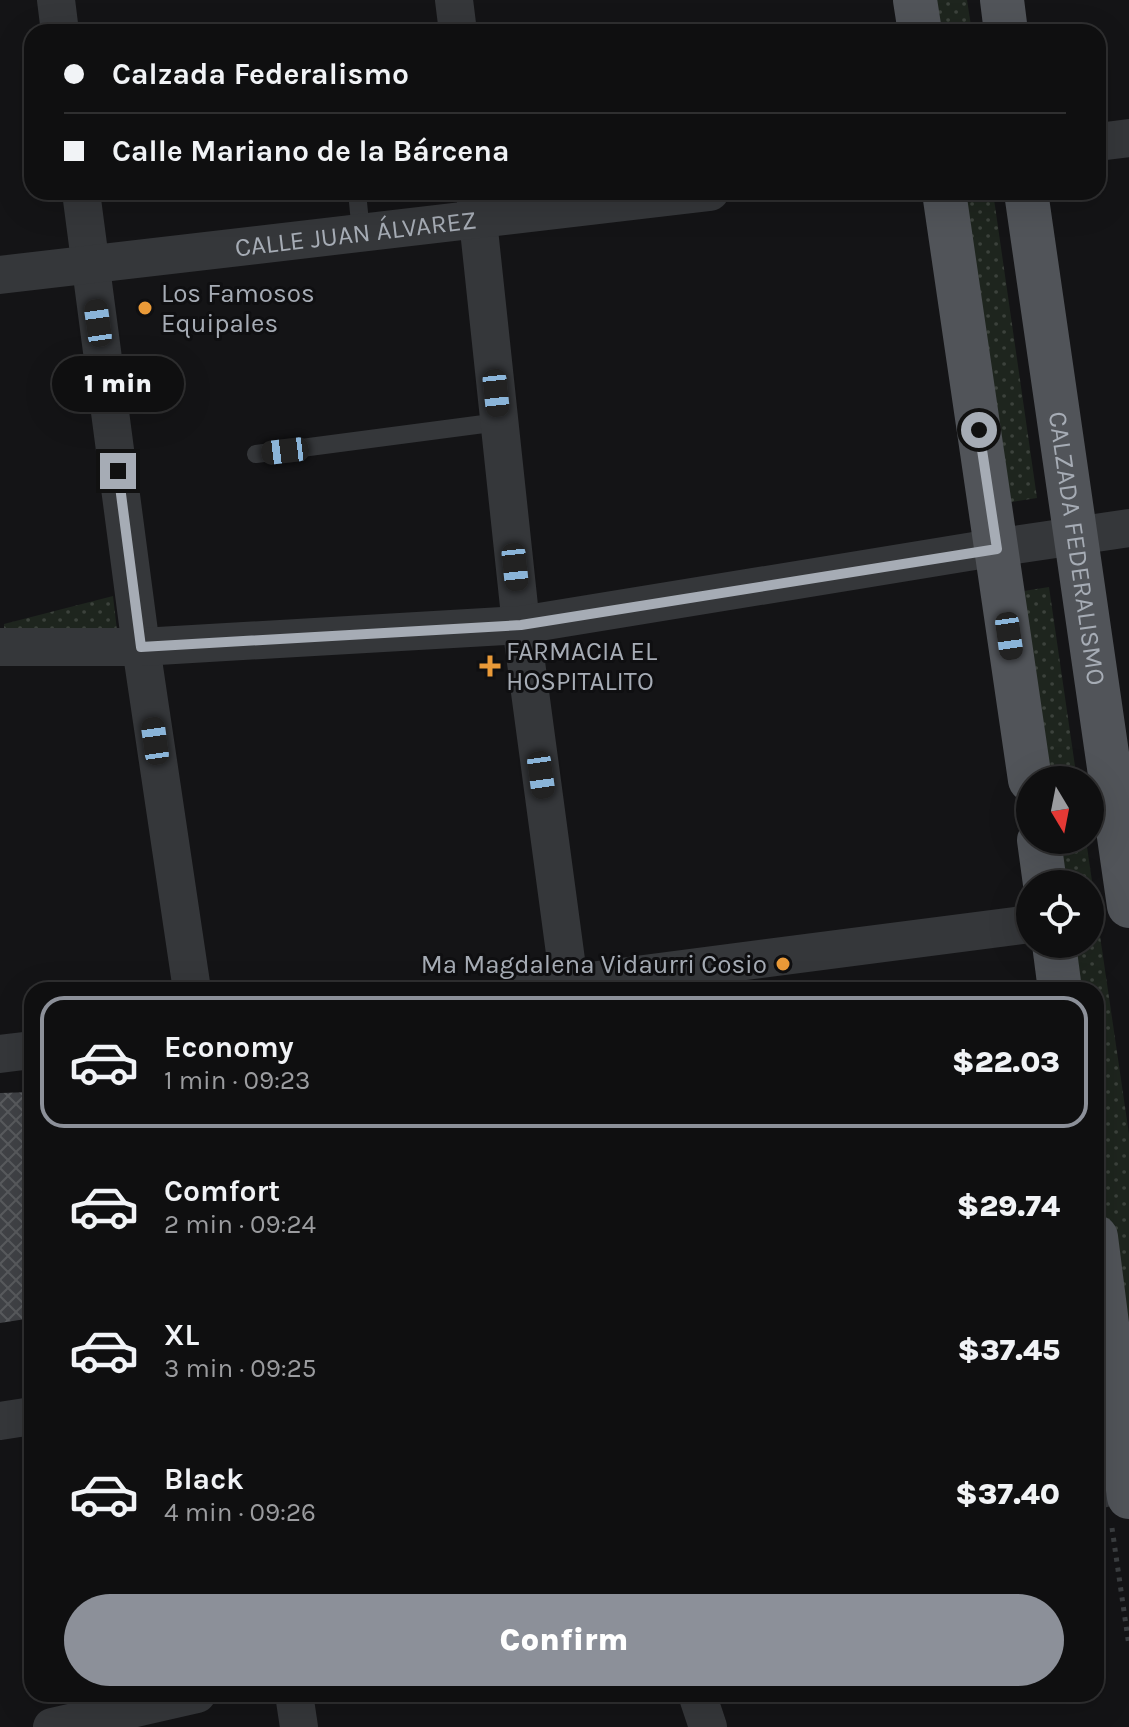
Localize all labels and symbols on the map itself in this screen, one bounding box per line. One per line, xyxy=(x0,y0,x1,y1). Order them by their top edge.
street label: CALLE JUAN ÁLVAREZ xyxy=(233,204,478,263)
place label: Los Famosos Equipales xyxy=(161,278,315,339)
car xyxy=(83,298,113,348)
marker: Los Famosos Equipales xyxy=(136,299,154,317)
callout: 1 min xyxy=(52,355,184,411)
car xyxy=(482,368,510,418)
street label: CALZADA FEDERALISMO xyxy=(1042,409,1112,687)
route start xyxy=(961,412,997,448)
car xyxy=(260,436,310,466)
route end xyxy=(100,453,136,489)
car xyxy=(501,542,529,592)
car xyxy=(994,611,1024,661)
place label: FARMACIA EL HOSPITALITO xyxy=(506,636,657,697)
marker: FARMACIA EL HOSPITALITO xyxy=(481,657,499,675)
car xyxy=(140,716,170,766)
car xyxy=(526,750,556,800)
north arrow xyxy=(1016,766,1104,854)
place label: Ma Magdalena Vidaurri Cosio xyxy=(421,949,767,980)
marker: Ma Magdalena Vidaurri Cosio xyxy=(774,955,792,973)

